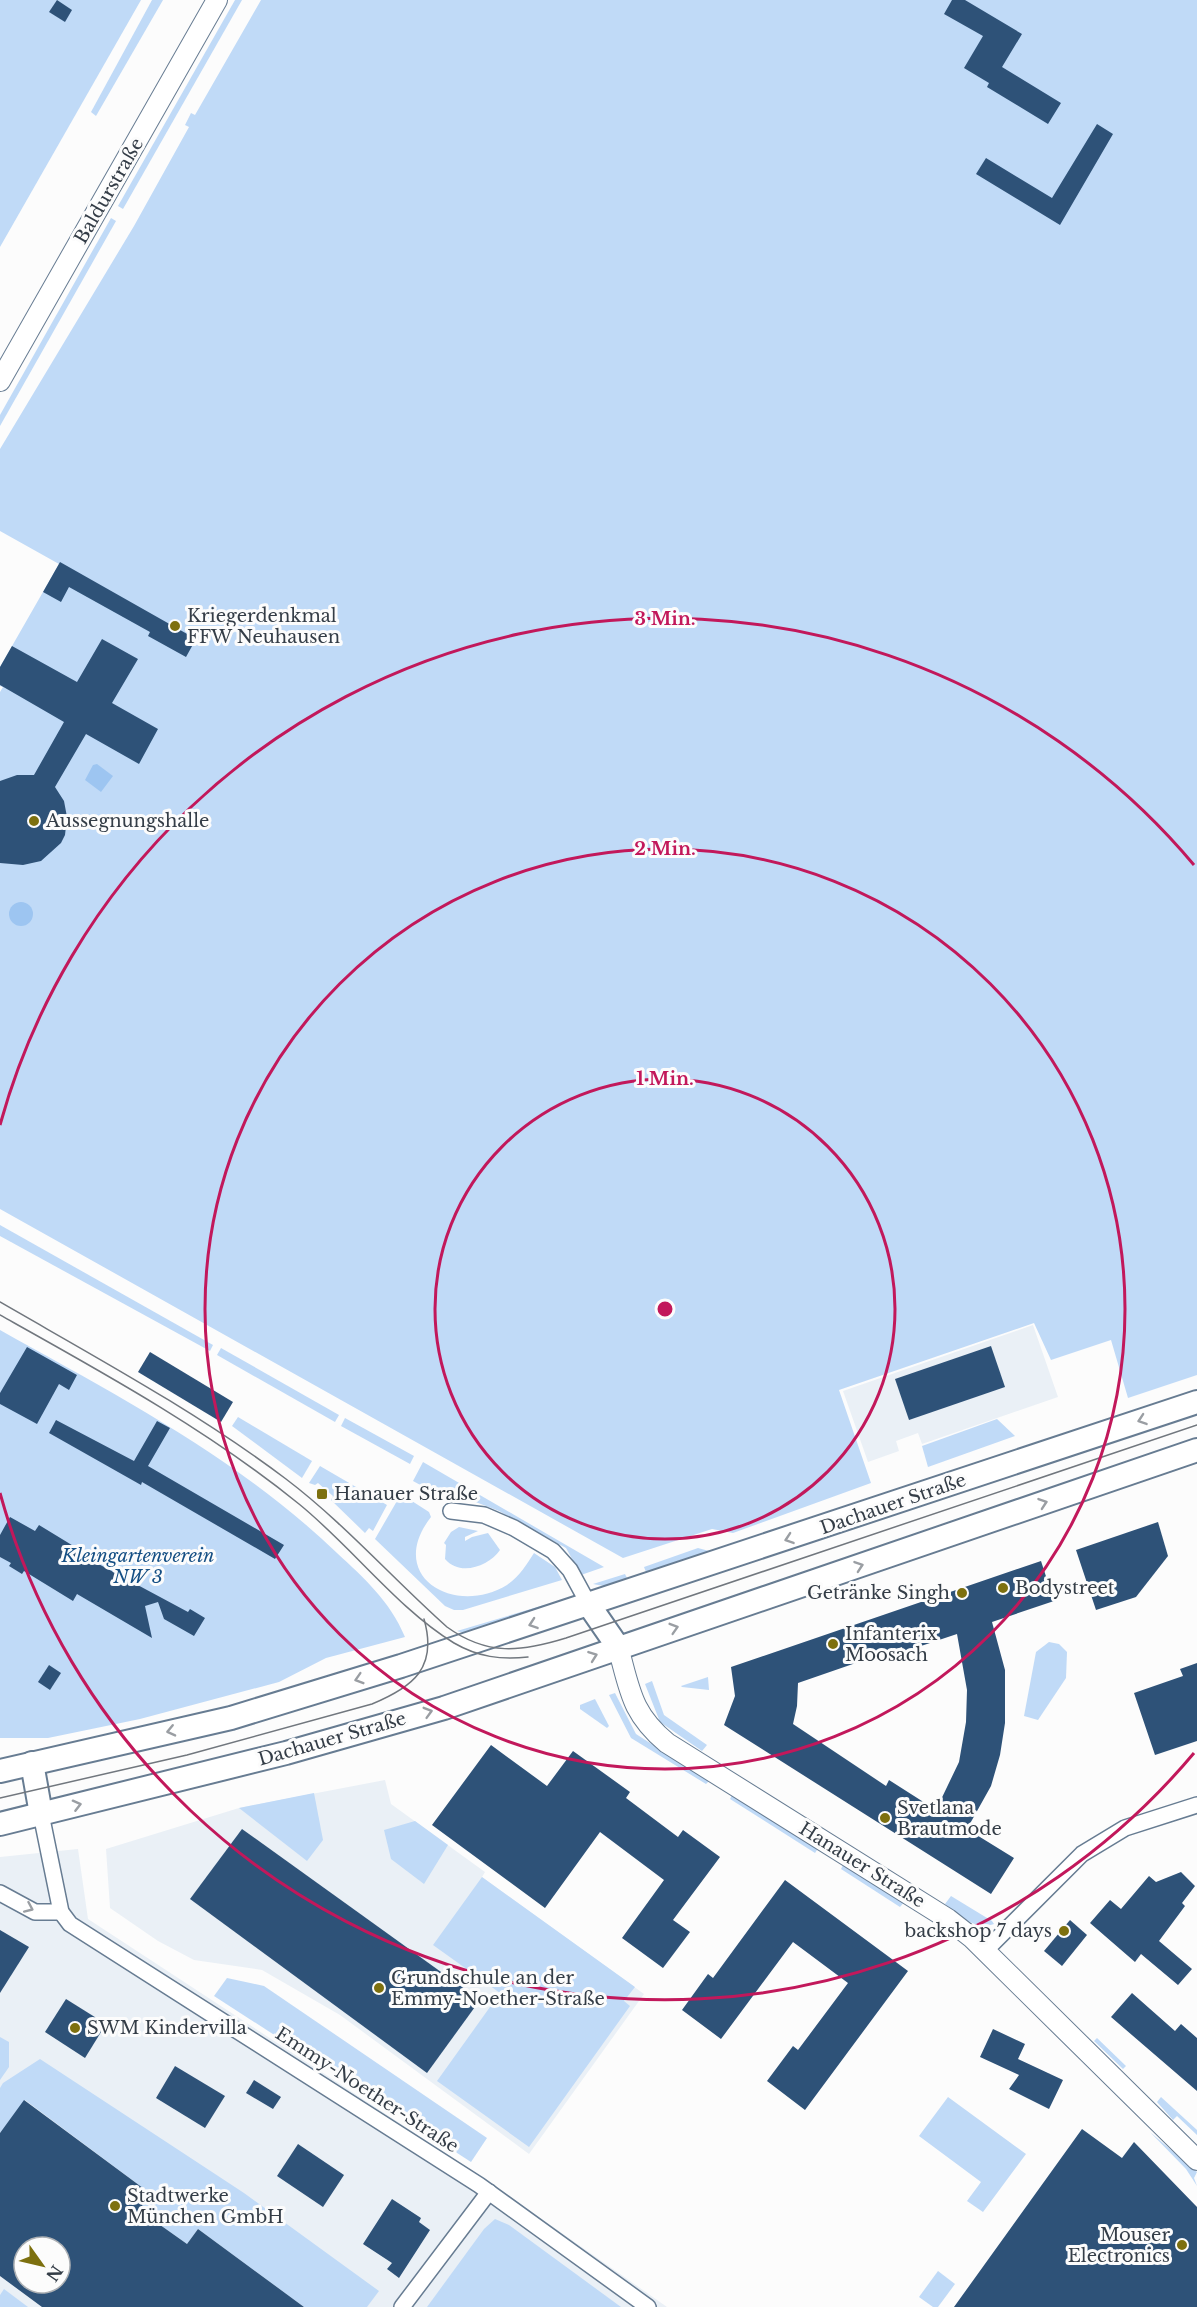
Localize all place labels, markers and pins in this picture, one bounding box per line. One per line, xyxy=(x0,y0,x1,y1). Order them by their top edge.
place label: Kriegerdenkmal FFW Neuhausen xyxy=(187,605,340,648)
marker: Kriegerdenkmal FFW Neuhausen xyxy=(168,619,182,633)
place label: Aussegnungshalle xyxy=(45,810,209,832)
marker: Aussegnungshalle xyxy=(27,814,41,828)
centre of rings xyxy=(655,1299,675,1319)
place label: Hanauer Straße xyxy=(334,1483,478,1505)
marker: Hanauer Straße xyxy=(315,1487,329,1501)
place label: Bodystreet xyxy=(1015,1577,1115,1599)
marker: Bodystreet xyxy=(996,1581,1010,1595)
place label: Getränke Singh xyxy=(807,1582,950,1604)
marker: Getränke Singh xyxy=(955,1586,969,1600)
place label: Infanterix Moosach xyxy=(845,1623,938,1666)
marker: Infanterix Moosach xyxy=(826,1637,840,1651)
place label: Svetlana Brautmode xyxy=(897,1797,1002,1840)
marker: Svetlana Brautmode xyxy=(878,1811,892,1825)
place label: backshop 7 days xyxy=(903,1920,1052,1942)
marker: backshop 7 days xyxy=(1057,1924,1071,1938)
place label: Grundschule an der Emmy-Noether-Straße xyxy=(391,1967,605,2010)
marker: Grundschule an der Emmy-Noether-Straße xyxy=(372,1981,386,1995)
place label: SWM Kindervilla xyxy=(87,2017,247,2039)
marker: SWM Kindervilla xyxy=(68,2021,82,2035)
place label: Stadtwerke München GmbH xyxy=(127,2185,284,2228)
marker: Stadtwerke München GmbH xyxy=(108,2199,122,2213)
place label: Mouser Electronics xyxy=(1068,2224,1170,2267)
marker: Mouser Electronics xyxy=(1175,2238,1189,2252)

